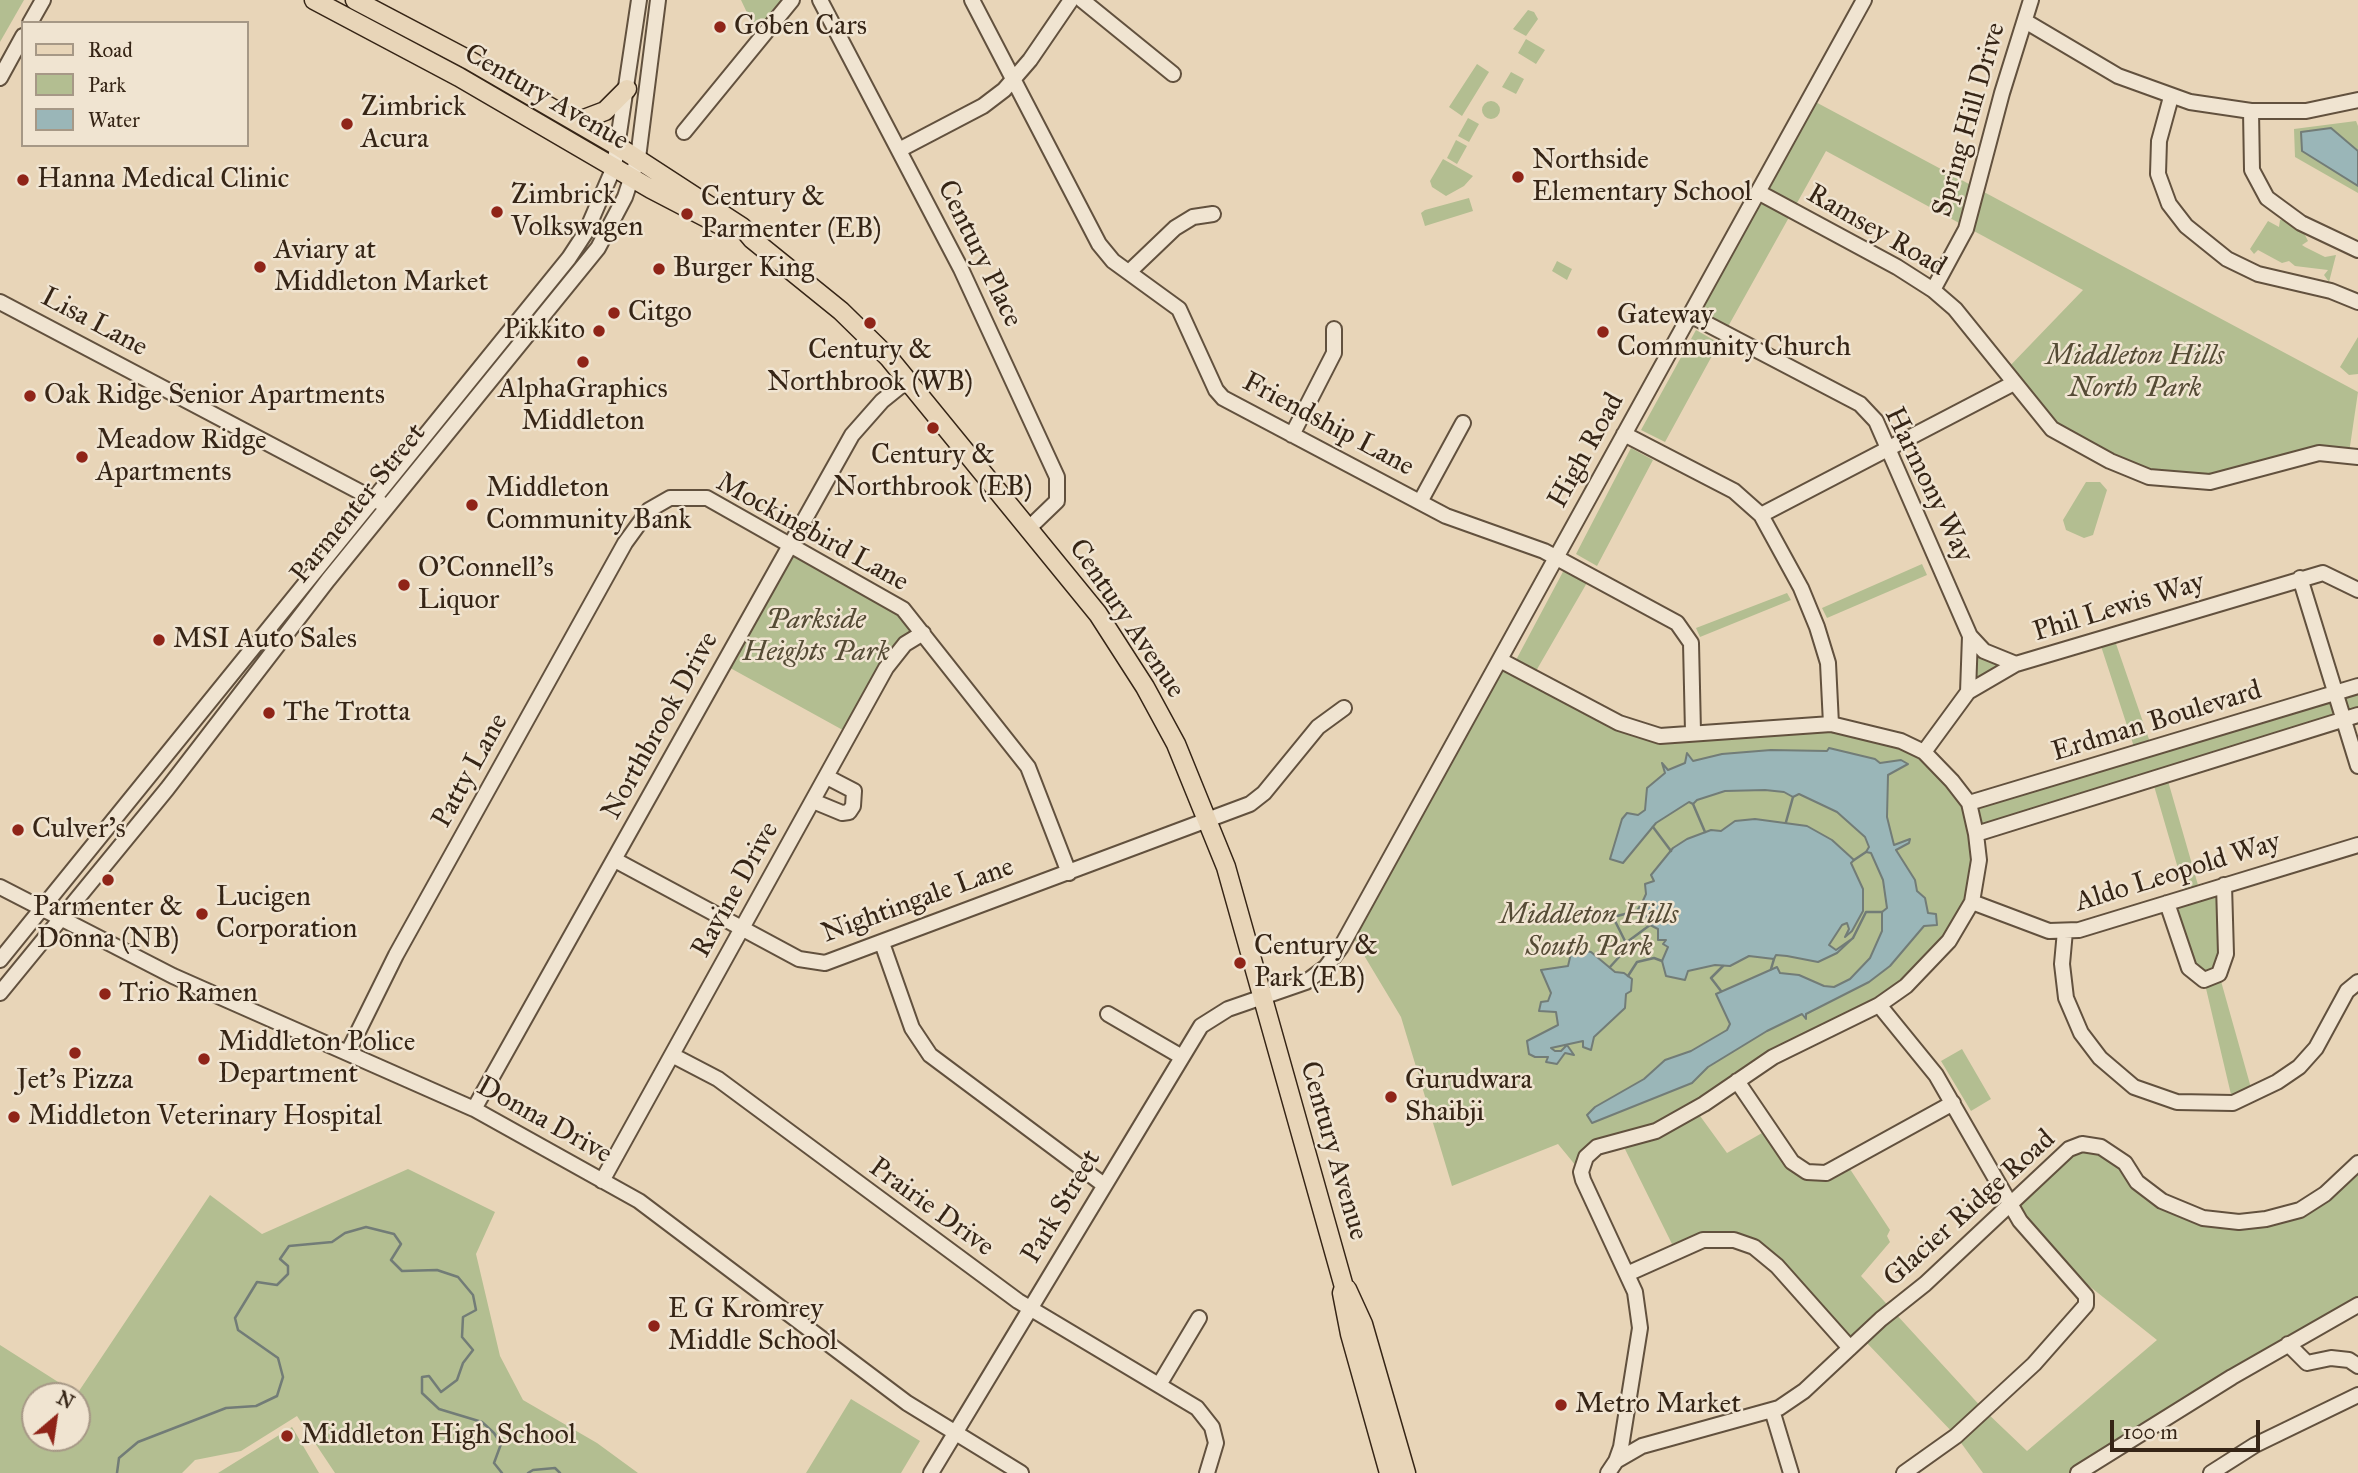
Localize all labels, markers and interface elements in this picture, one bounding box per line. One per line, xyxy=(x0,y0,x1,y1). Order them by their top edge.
place label: Goben Cars xyxy=(734,10,867,44)
marker: Goben Cars xyxy=(712,19,728,35)
street label: Spring Hill Drive xyxy=(1926,19,2014,221)
legend xyxy=(21,21,248,147)
text: Road xyxy=(88,37,133,63)
street label: Century Avenue xyxy=(458,37,634,159)
text: Park xyxy=(88,72,126,98)
place label: Zimbrick Acura xyxy=(361,91,466,157)
text: Water xyxy=(88,107,140,133)
marker: Zimbrick Acura xyxy=(339,116,355,132)
place label: Northside Elementary School xyxy=(1532,144,1752,210)
place label: Hanna Medical Clinic xyxy=(37,163,289,197)
marker: Northside Elementary School xyxy=(1510,169,1526,185)
marker: Hanna Medical Clinic xyxy=(15,172,31,188)
street label: Century Place xyxy=(929,175,1029,333)
street label: Ramsey Road xyxy=(1800,178,1952,284)
place label: Zimbrick Volkswagen xyxy=(511,179,643,245)
place label: Century & Parmenter (EB) xyxy=(701,181,881,247)
marker: Zimbrick Volkswagen xyxy=(489,204,505,220)
marker: Century & Parmenter (EB) xyxy=(679,206,695,222)
place label: Aviary at Middleton Market xyxy=(274,234,488,300)
place label: Burger King xyxy=(673,252,814,286)
marker: Aviary at Middleton Market xyxy=(252,259,268,275)
marker: Burger King xyxy=(651,261,667,277)
street label: Lisa Lane xyxy=(35,281,153,365)
place label: Citgo xyxy=(628,296,692,330)
place label: Gateway Community Church xyxy=(1617,299,1851,365)
marker: Citgo xyxy=(606,305,622,321)
place label: Pikkito xyxy=(503,314,585,348)
marker: Century & Northbrook (WB) xyxy=(862,315,878,331)
marker: Pikkito xyxy=(591,323,607,339)
marker: Gateway Community Church xyxy=(1595,324,1611,340)
place label: Century & Northbrook (WB) xyxy=(767,334,973,400)
park label: Middleton Hills North Park xyxy=(2046,340,2224,406)
marker: AlphaGraphics Middleton xyxy=(575,354,591,370)
street label: Friendship Lane xyxy=(1236,366,1420,484)
place label: AlphaGraphics Middleton xyxy=(498,373,668,439)
place label: Oak Ridge Senior Apartments xyxy=(44,379,385,413)
marker: Oak Ridge Senior Apartments xyxy=(22,388,38,404)
street label: High Road xyxy=(1542,388,1632,514)
street label: Harmony Way xyxy=(1876,402,1980,568)
street label: Parmenter Street xyxy=(284,417,434,591)
marker: Century & Northbrook (EB) xyxy=(925,420,941,436)
place label: Meadow Ridge Apartments xyxy=(96,424,267,490)
place label: Century & Northbrook (EB) xyxy=(833,439,1033,505)
marker: Meadow Ridge Apartments xyxy=(74,449,90,465)
street label: Mockingbird Lane xyxy=(710,466,914,600)
place label: Middleton Community Bank xyxy=(486,472,691,538)
marker: Middleton Community Bank xyxy=(464,497,480,513)
street label: Century Avenue xyxy=(1061,533,1191,705)
place label: O'Connell's Liquor xyxy=(418,552,554,618)
street label: Phil Lewis Way xyxy=(2029,566,2209,650)
marker: O'Connell's Liquor xyxy=(396,577,412,593)
park label: Parkside Heights Park xyxy=(742,604,890,670)
place label: MSI Auto Sales xyxy=(173,623,357,657)
street label: Northbrook Drive xyxy=(596,626,726,826)
marker: MSI Auto Sales xyxy=(151,632,167,648)
street label: Erdman Boulevard xyxy=(2048,674,2266,770)
place label: The Trotta xyxy=(283,696,410,730)
marker: The Trotta xyxy=(261,705,277,721)
street label: Patty Lane xyxy=(426,708,516,834)
place label: Culver's xyxy=(32,813,126,847)
street label: Ravine Drive xyxy=(685,816,787,964)
marker: Culver's xyxy=(10,822,26,838)
street label: Aldo Leopold Way xyxy=(2071,826,2285,920)
street label: Nightingale Lane xyxy=(817,851,1019,951)
marker: Parmenter & Donna (NB) xyxy=(100,872,116,888)
place label: Lucigen Corporation xyxy=(216,881,357,947)
place label: Parmenter & Donna (NB) xyxy=(33,891,183,957)
park label: Middleton Hills South Park xyxy=(1500,899,1678,965)
marker: Lucigen Corporation xyxy=(194,906,210,922)
place label: Century & Park (EB) xyxy=(1254,930,1378,996)
marker: Century & Park (EB) xyxy=(1232,955,1248,971)
place label: Trio Ramen xyxy=(119,977,258,1011)
marker: Trio Ramen xyxy=(97,986,113,1002)
place label: Middleton Police Department xyxy=(218,1026,415,1092)
marker: Jet's Pizza xyxy=(67,1045,83,1061)
marker: Middleton Police Department xyxy=(196,1051,212,1067)
street label: Century Avenue xyxy=(1291,1058,1375,1244)
place label: Jet's Pizza xyxy=(17,1064,133,1098)
place label: Gurudwara Shaibji xyxy=(1405,1064,1532,1130)
street label: Donna Drive xyxy=(471,1070,617,1172)
marker: Gurudwara Shaibji xyxy=(1383,1089,1399,1105)
place label: Middleton Veterinary Hospital xyxy=(28,1100,382,1134)
marker: Middleton Veterinary Hospital xyxy=(6,1109,22,1125)
street label: Glacier Ridge Road xyxy=(1877,1123,2063,1295)
street label: Park Street xyxy=(1015,1144,1109,1270)
street label: Prairie Drive xyxy=(862,1151,1000,1265)
place label: E G Kromrey Middle School xyxy=(668,1293,837,1359)
marker: E G Kromrey Middle School xyxy=(646,1318,662,1334)
north arrow xyxy=(21,1382,91,1452)
text: N xyxy=(53,1386,78,1414)
place label: Metro Market xyxy=(1575,1388,1741,1422)
marker: Metro Market xyxy=(1553,1397,1569,1413)
scale bar xyxy=(2113,1406,2264,1450)
place label: Middleton High School xyxy=(301,1419,576,1453)
text: 100 m xyxy=(2123,1419,2178,1445)
marker: Middleton High School xyxy=(279,1428,295,1444)

